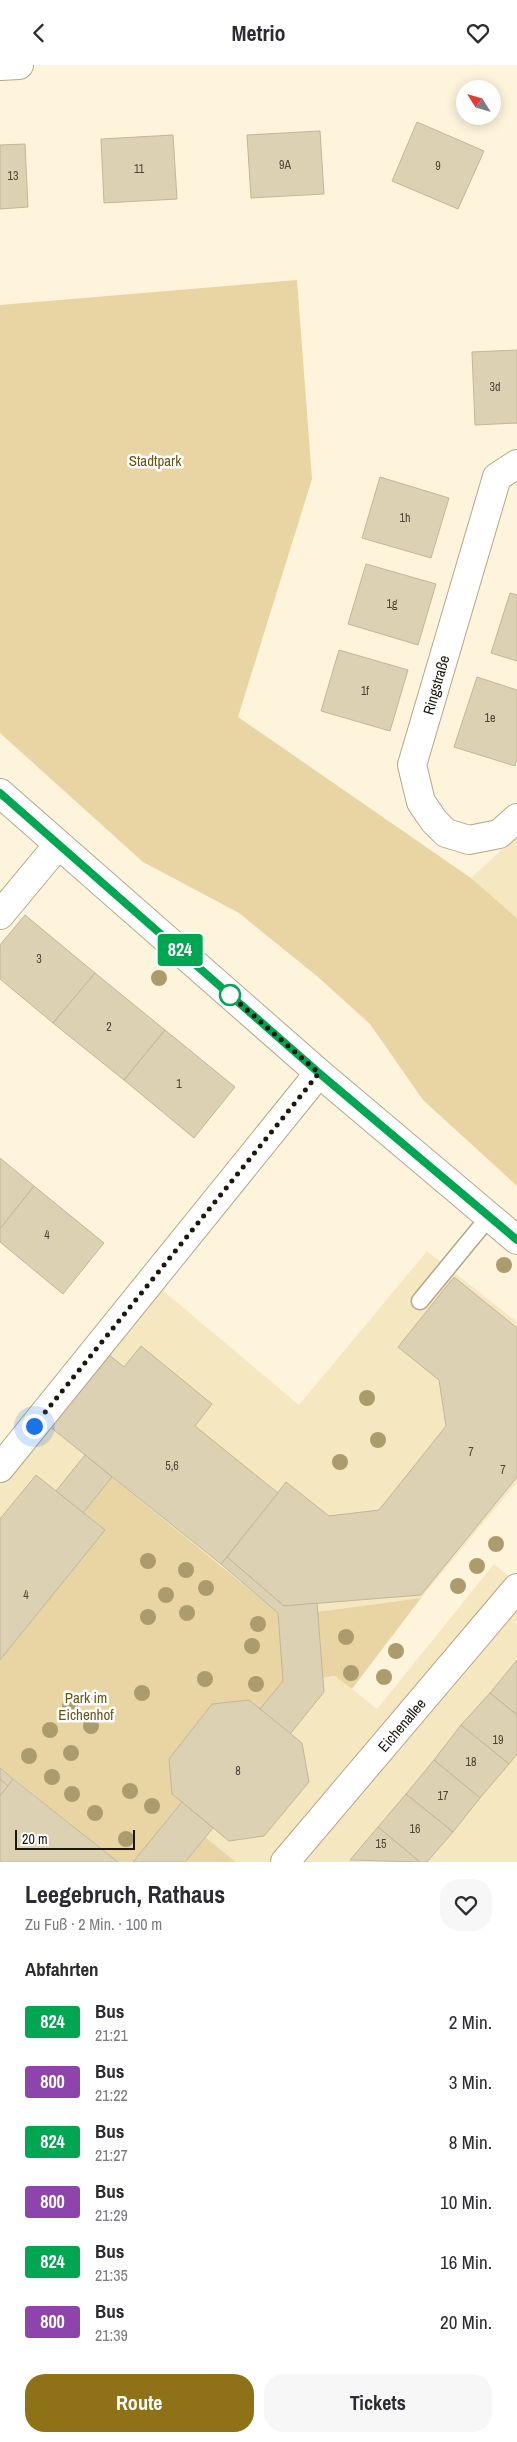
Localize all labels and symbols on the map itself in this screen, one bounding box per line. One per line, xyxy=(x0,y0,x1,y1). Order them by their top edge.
north arrow xyxy=(456,80,501,125)
house number: 9A xyxy=(279,157,291,173)
house number: 9 xyxy=(435,158,441,174)
house number: 11 xyxy=(134,161,145,177)
house number: 13 xyxy=(8,168,18,184)
house number: 3d xyxy=(490,379,500,395)
park label: Stadtpark xyxy=(129,450,182,471)
house number: 1h xyxy=(400,510,410,526)
house number: 1g xyxy=(387,596,398,612)
street label: Ringstraße xyxy=(418,653,455,717)
house number: 1f xyxy=(361,683,369,699)
house number: 1e xyxy=(485,710,495,726)
line badge: 824 xyxy=(151,934,209,966)
house number: 3 xyxy=(36,951,42,967)
unlabelled marker xyxy=(219,984,241,1006)
house number: 2 xyxy=(106,1019,112,1035)
house number: 1 xyxy=(176,1076,182,1092)
house number: 4 xyxy=(44,1227,50,1243)
your location xyxy=(22,1414,47,1439)
house number: 7 xyxy=(468,1444,474,1460)
house number: 5,6 xyxy=(165,1458,179,1474)
house number: 7 xyxy=(500,1462,506,1478)
house number: 4 xyxy=(23,1587,29,1603)
park label: Park im Eichenhof xyxy=(58,1687,114,1725)
street label: Eichenallee xyxy=(373,1693,430,1756)
house number: 19 xyxy=(493,1732,503,1748)
house number: 18 xyxy=(466,1754,476,1770)
house number: 8 xyxy=(235,1763,241,1779)
house number: 17 xyxy=(438,1788,449,1804)
house number: 16 xyxy=(410,1821,420,1837)
scale bar xyxy=(15,1827,135,1850)
house number: 15 xyxy=(376,1836,387,1852)

